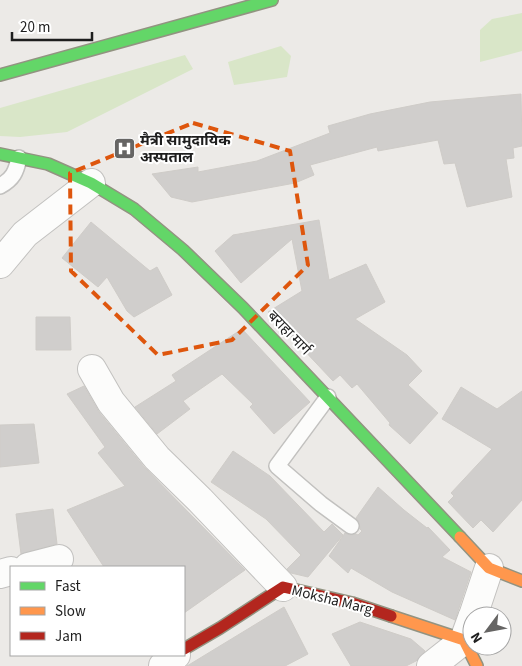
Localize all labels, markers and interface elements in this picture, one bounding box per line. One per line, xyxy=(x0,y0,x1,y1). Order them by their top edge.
scale bar xyxy=(12,10,92,42)
text: 20 m xyxy=(20,17,50,38)
place label: मैत्री सामुदायिक अस्पताल xyxy=(140,130,231,168)
hospital icon: मैत्री सामुदायिक अस्पताल xyxy=(112,137,136,161)
street label: बराहा मार्ग xyxy=(262,306,316,361)
legend xyxy=(10,566,185,656)
text: Fast xyxy=(55,576,81,597)
street label: Moksha Marg xyxy=(289,580,375,620)
text: Slow xyxy=(55,601,86,622)
north arrow xyxy=(462,606,512,656)
text: Jam xyxy=(55,626,82,647)
text: N xyxy=(466,628,488,647)

